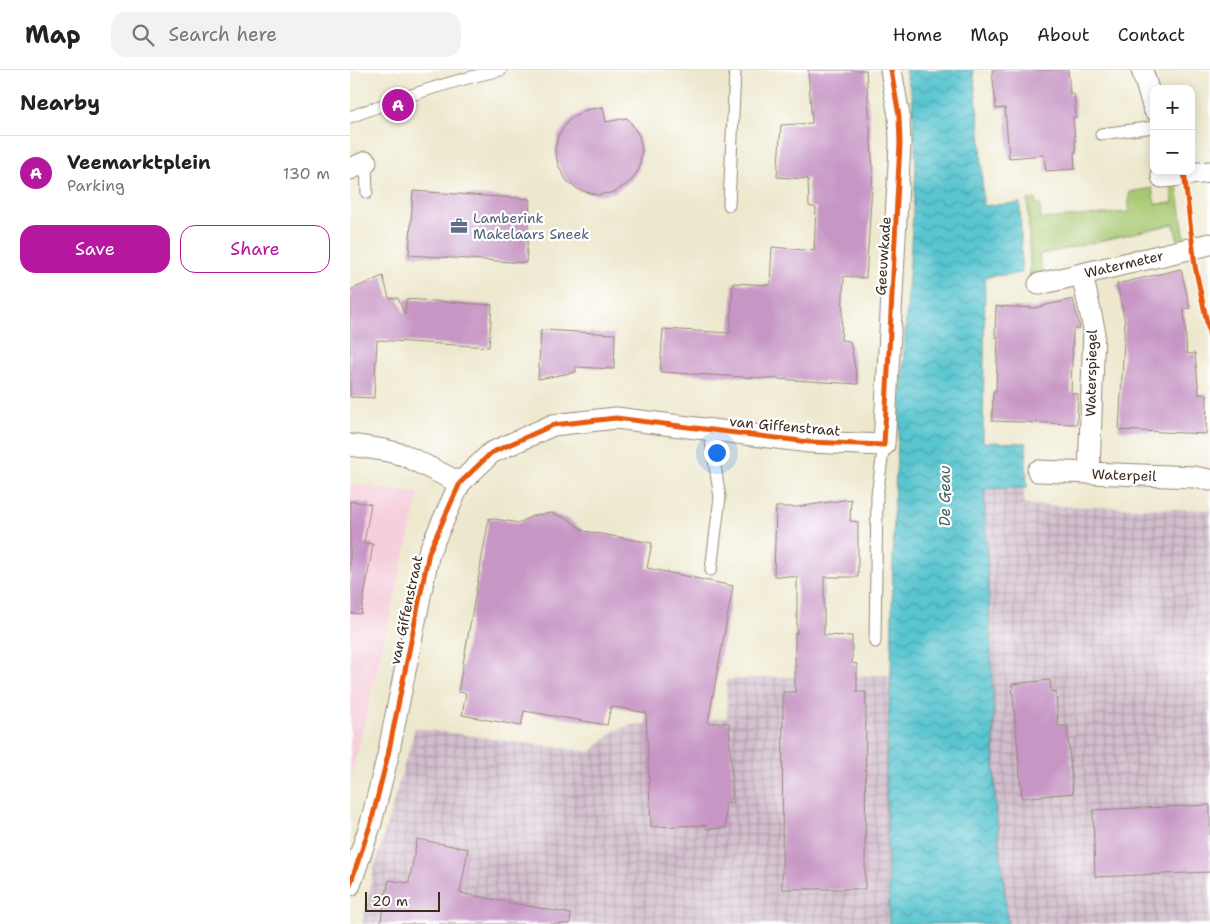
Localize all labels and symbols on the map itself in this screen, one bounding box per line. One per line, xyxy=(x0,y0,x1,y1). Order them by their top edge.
pin: A xyxy=(382,86,414,124)
place label: Lamberink Makelaars Sneek xyxy=(473,209,589,243)
office icon: Lamberink Makelaars Sneek xyxy=(449,216,469,236)
street label: Geeuwkade xyxy=(871,216,895,296)
street label: Watermeter xyxy=(1083,246,1166,282)
street label: Waterspiegel xyxy=(1081,328,1101,417)
street label: van Giffenstraat xyxy=(729,412,841,440)
your location xyxy=(704,440,730,466)
water label: De Geau xyxy=(935,465,955,527)
street label: Waterpeil xyxy=(1091,465,1157,485)
street label: van Giffenstraat xyxy=(386,554,426,666)
scale bar xyxy=(365,889,440,912)

